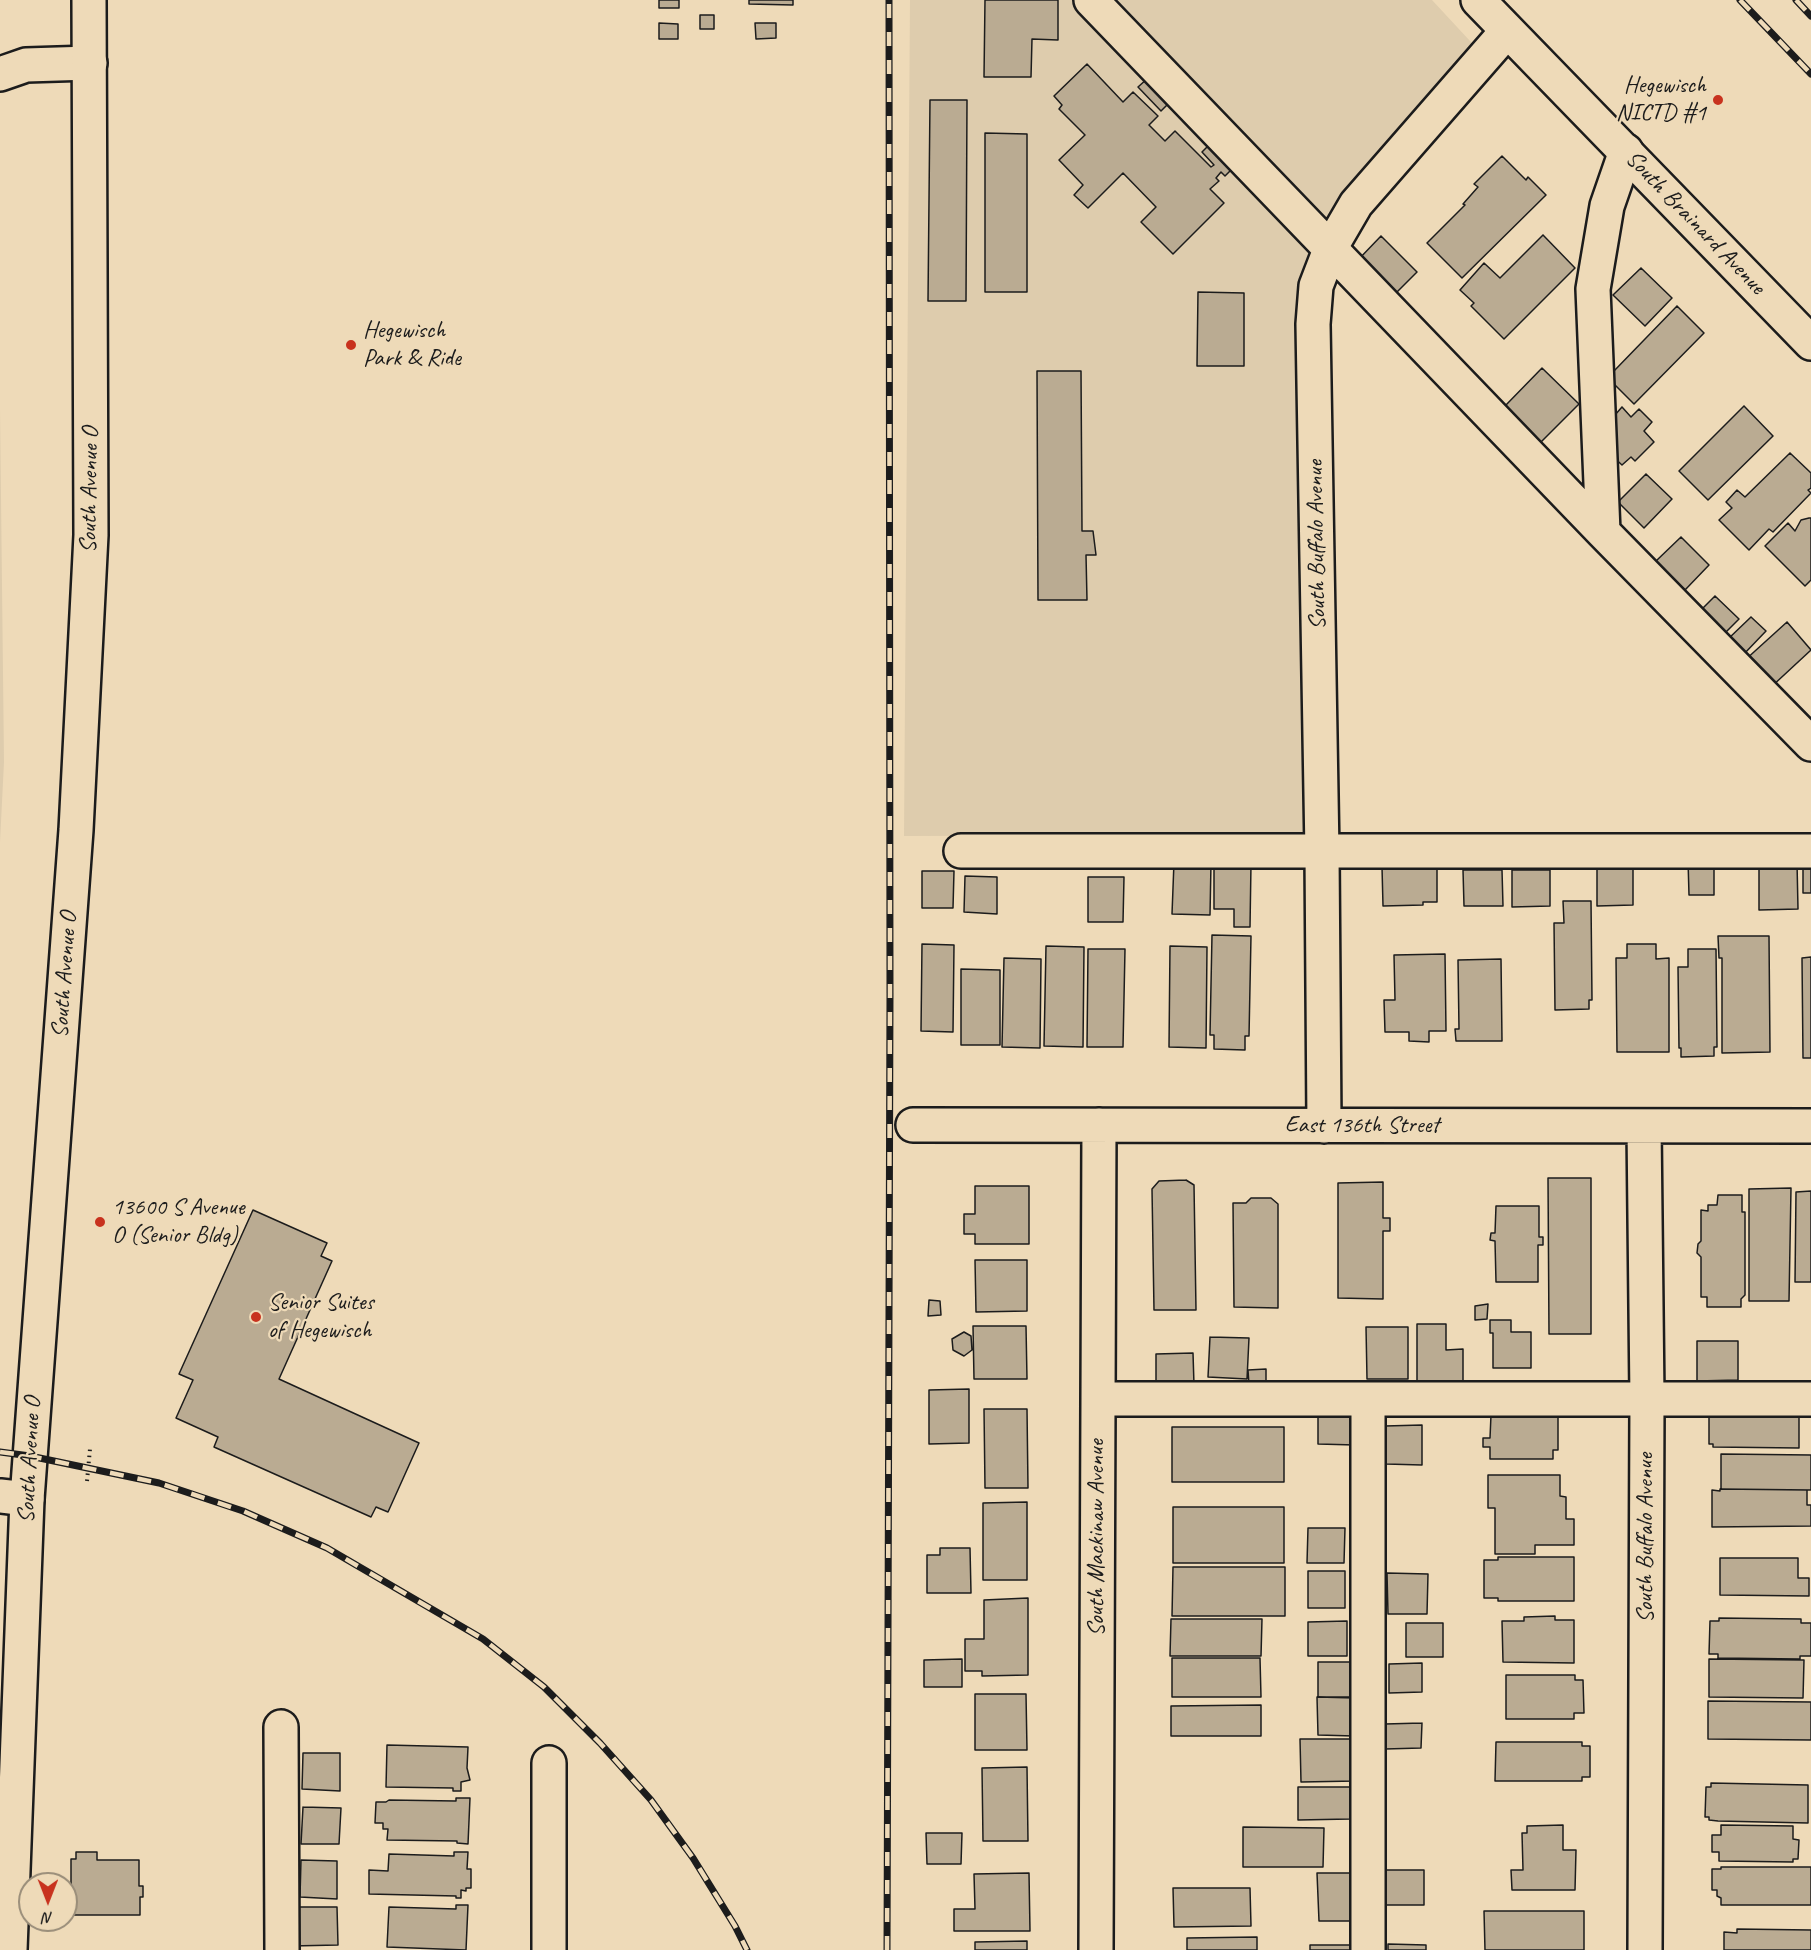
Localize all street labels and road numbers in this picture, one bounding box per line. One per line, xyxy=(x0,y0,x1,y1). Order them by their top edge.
street label: South Brainard Avenue xyxy=(1619,145,1771,301)
street label: South Avenue O xyxy=(75,427,105,553)
street label: South Buffalo Avenue xyxy=(1301,460,1333,630)
street label: South Avenue O xyxy=(46,911,84,1039)
street label: East 136th Street xyxy=(1285,1112,1439,1140)
street label: South Avenue O xyxy=(12,1396,48,1524)
street label: South Mackinaw Avenue xyxy=(1083,1440,1111,1636)
street label: South Buffalo Avenue xyxy=(1632,1453,1660,1623)

